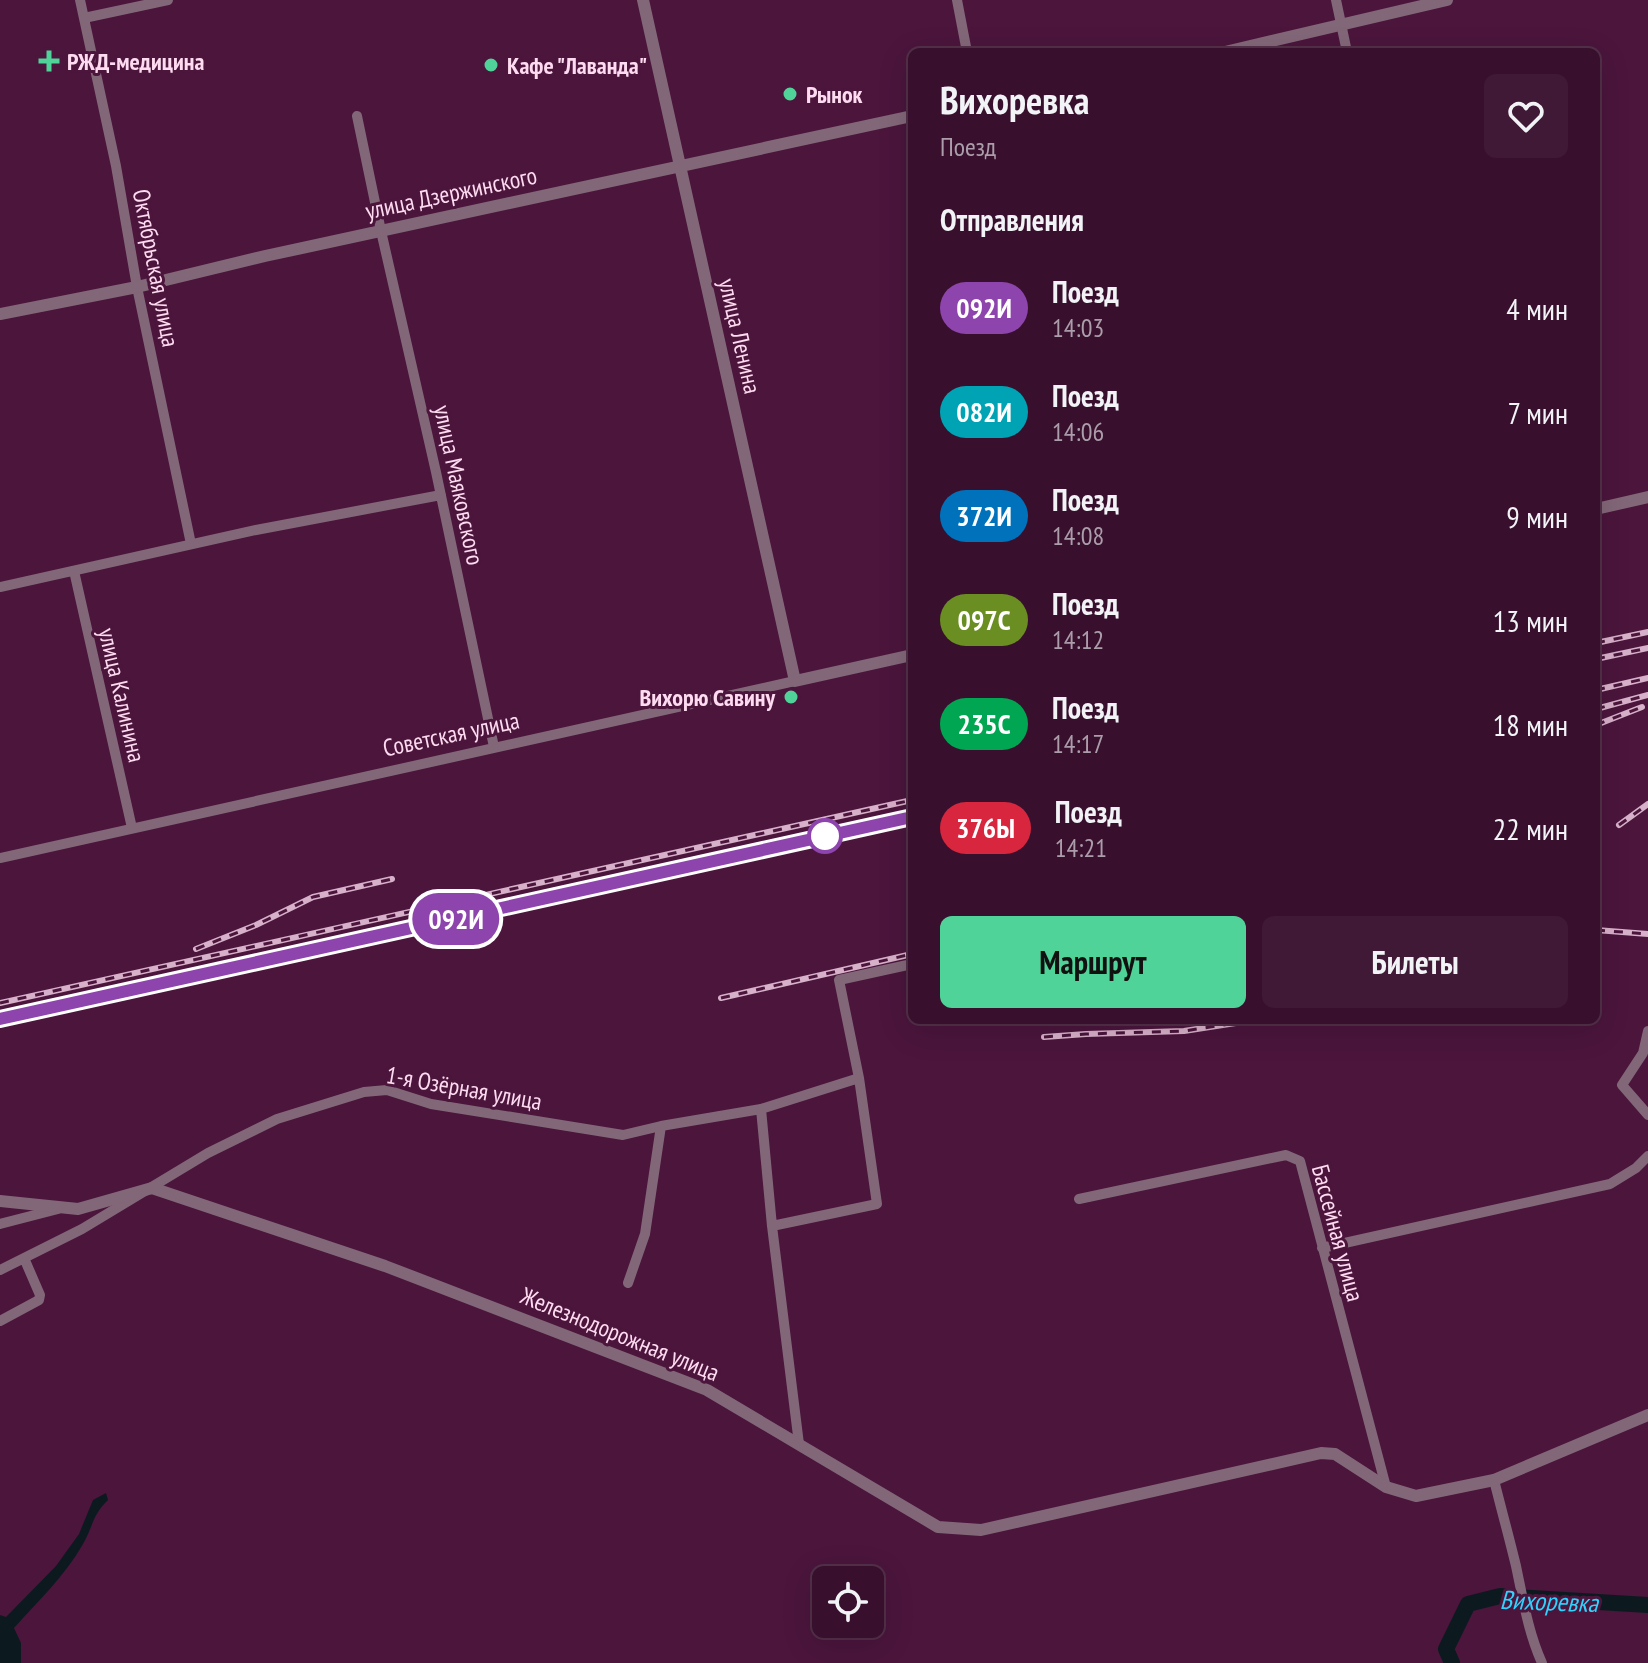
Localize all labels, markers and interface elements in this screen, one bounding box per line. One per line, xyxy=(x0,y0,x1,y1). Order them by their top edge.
place label: РЖД-медицина xyxy=(67,46,204,77)
marker: РЖД-медицина xyxy=(38,50,60,72)
place label: Кафе "Лаванда" xyxy=(507,50,647,81)
marker: Кафе "Лаванда" xyxy=(482,56,500,74)
button: heart xyxy=(1484,74,1568,158)
text: Вихоревка xyxy=(940,75,1089,124)
place label: Рынок xyxy=(806,79,863,110)
marker: Рынок xyxy=(781,85,799,103)
text: Поезд xyxy=(940,130,996,163)
street label: улица Дзержинского xyxy=(362,160,540,226)
street label: Октябрьская улица xyxy=(126,187,186,349)
text: Отправления xyxy=(940,200,1084,239)
text: Поезд xyxy=(1052,272,1119,311)
street label: улица Ленина xyxy=(712,275,768,397)
text: 092И xyxy=(956,289,1012,326)
text: 4 мин xyxy=(1506,289,1568,328)
text: 14:03 xyxy=(1052,311,1104,344)
text: Поезд xyxy=(1052,376,1119,415)
text: 082И xyxy=(956,393,1012,430)
text: 7 мин xyxy=(1508,393,1568,432)
street label: улица Маяковского xyxy=(427,402,491,568)
text: 14:06 xyxy=(1052,415,1104,448)
text: Поезд xyxy=(1052,480,1119,519)
text: 372И xyxy=(956,497,1012,534)
text: 9 мин xyxy=(1506,497,1568,536)
text: 14:08 xyxy=(1052,519,1104,552)
text: Поезд xyxy=(1052,584,1119,623)
text: 097С xyxy=(958,601,1010,638)
text: 13 мин xyxy=(1493,601,1568,640)
text: 14:12 xyxy=(1052,623,1104,656)
street label: улица Калинина xyxy=(91,625,153,765)
place label: Вихорю Савину xyxy=(639,682,775,713)
marker: Вихорю Савину xyxy=(782,688,800,706)
text: Поезд xyxy=(1052,688,1119,727)
street label: Советская улица xyxy=(380,704,522,764)
text: 235С xyxy=(958,705,1010,742)
text: 18 мин xyxy=(1493,705,1568,744)
text: 14:17 xyxy=(1052,727,1104,760)
text: Поезд xyxy=(1055,792,1122,831)
text: 376Ы xyxy=(956,809,1015,846)
text: 22 мин xyxy=(1493,809,1568,848)
unlabelled marker xyxy=(808,819,842,853)
text: 14:21 xyxy=(1055,831,1107,864)
line badge: 092И xyxy=(400,893,512,945)
text: 092И xyxy=(428,900,484,937)
button: Маршрут xyxy=(940,916,1246,1008)
button: Билеты xyxy=(1262,916,1568,1008)
street label: 1-я Озёрная улица xyxy=(384,1059,544,1117)
street label: Бассейная улица xyxy=(1305,1161,1371,1305)
street label: Железнодорожная улица xyxy=(515,1280,724,1388)
map controls xyxy=(812,1566,884,1638)
button: locate xyxy=(812,1566,884,1638)
water label: Вихоревка xyxy=(1499,1583,1600,1619)

